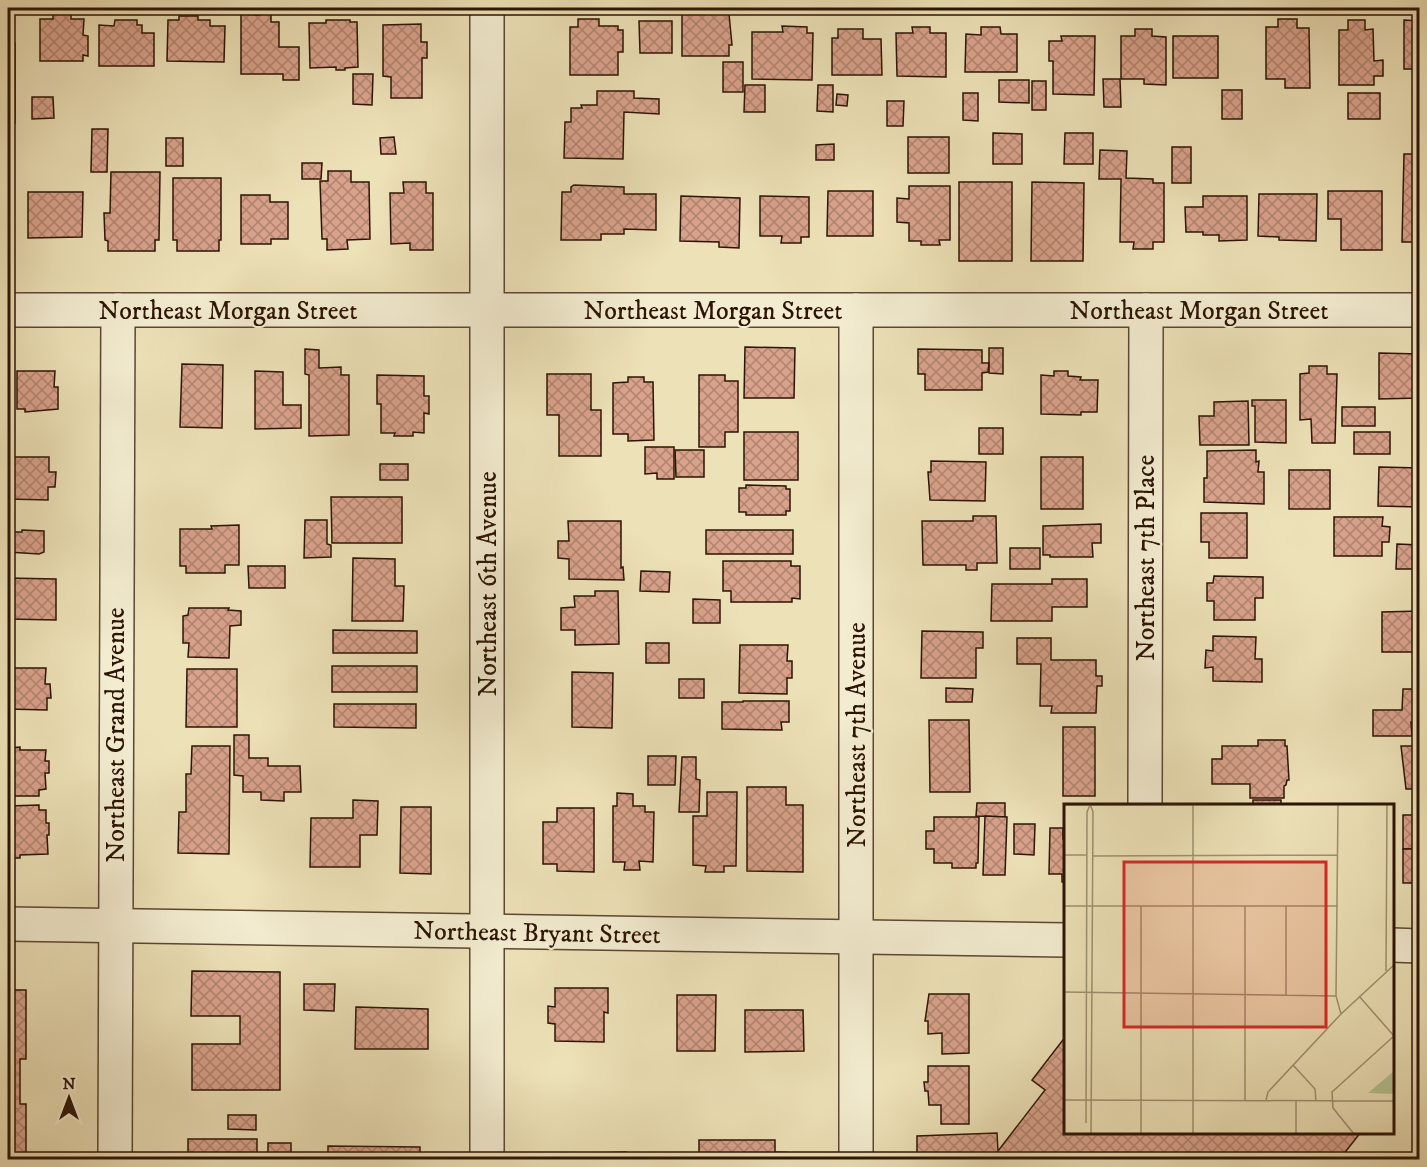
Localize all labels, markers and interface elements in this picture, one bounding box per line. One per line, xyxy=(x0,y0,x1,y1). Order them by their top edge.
street label: Northeast Morgan Street xyxy=(98,295,358,328)
street label: Northeast Morgan Street xyxy=(583,295,843,328)
street label: Northeast Morgan Street xyxy=(1069,295,1329,328)
street label: Northeast 7th Place xyxy=(1130,455,1163,661)
street label: Northeast 6th Avenue xyxy=(472,471,505,697)
street label: Northeast Grand Avenue xyxy=(100,607,133,863)
street label: Northeast 7th Avenue xyxy=(841,622,874,848)
inset map xyxy=(1064,804,1394,1134)
street label: Northeast Bryant Street xyxy=(413,915,661,952)
north arrow xyxy=(39,1068,99,1128)
text: N xyxy=(62,1074,76,1094)

